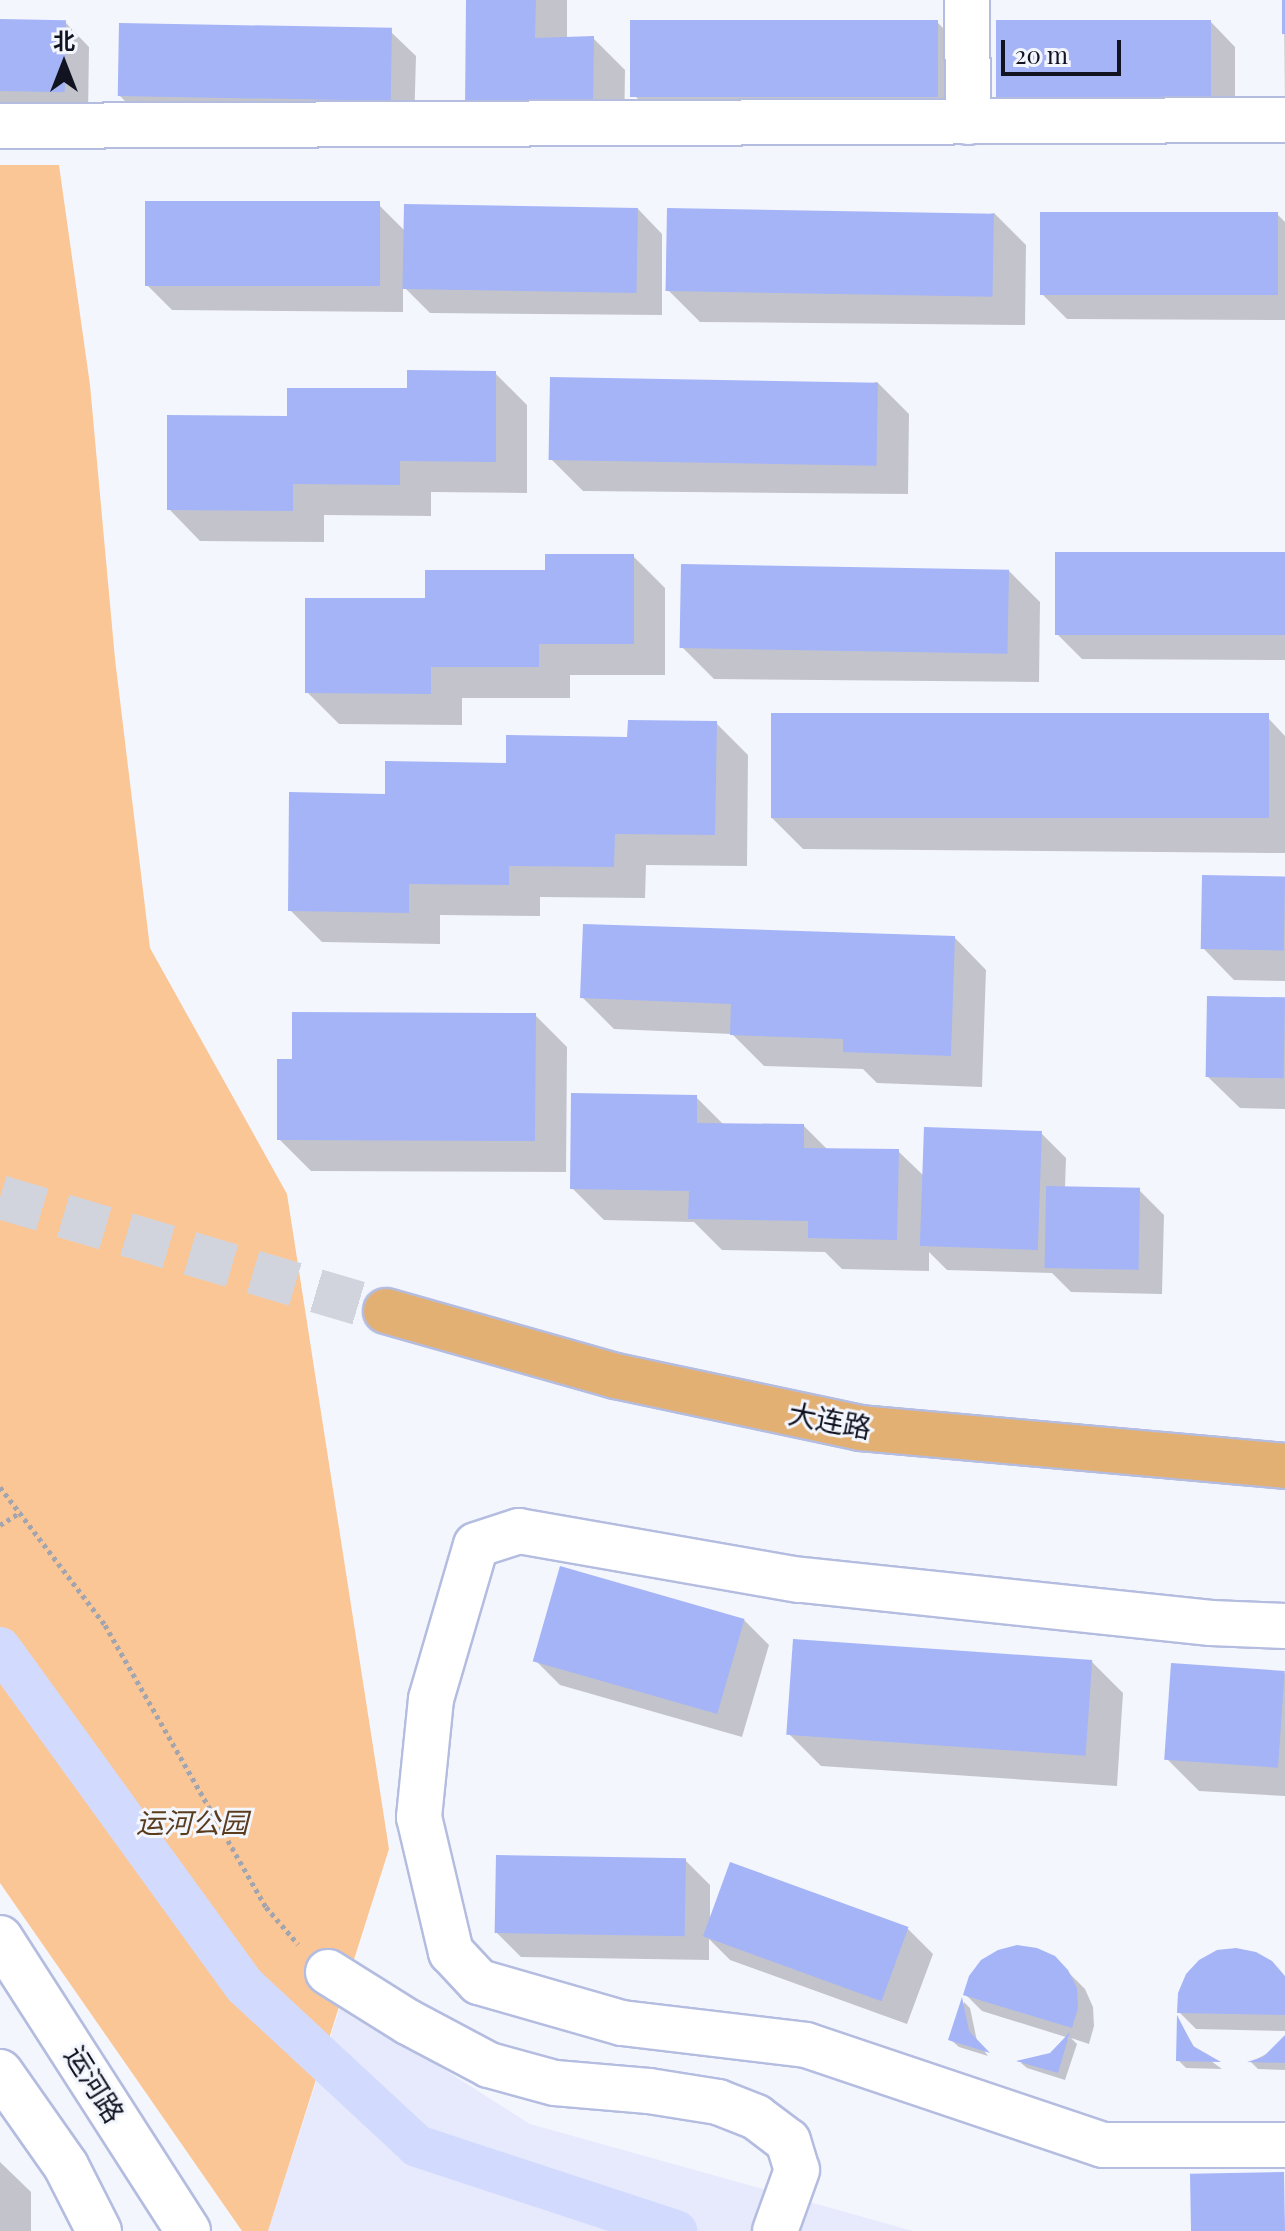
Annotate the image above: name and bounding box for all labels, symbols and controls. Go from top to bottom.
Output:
north arrow [24,24,104,104]
scale bar [1005,24,1125,74]
text: 北 [53,25,75,55]
text: 20 m [1015,38,1068,70]
street label: 大连路 [786,1395,874,1445]
park label: 运河公园 [136,1805,248,1839]
street label: 运河路 [58,2039,132,2129]

